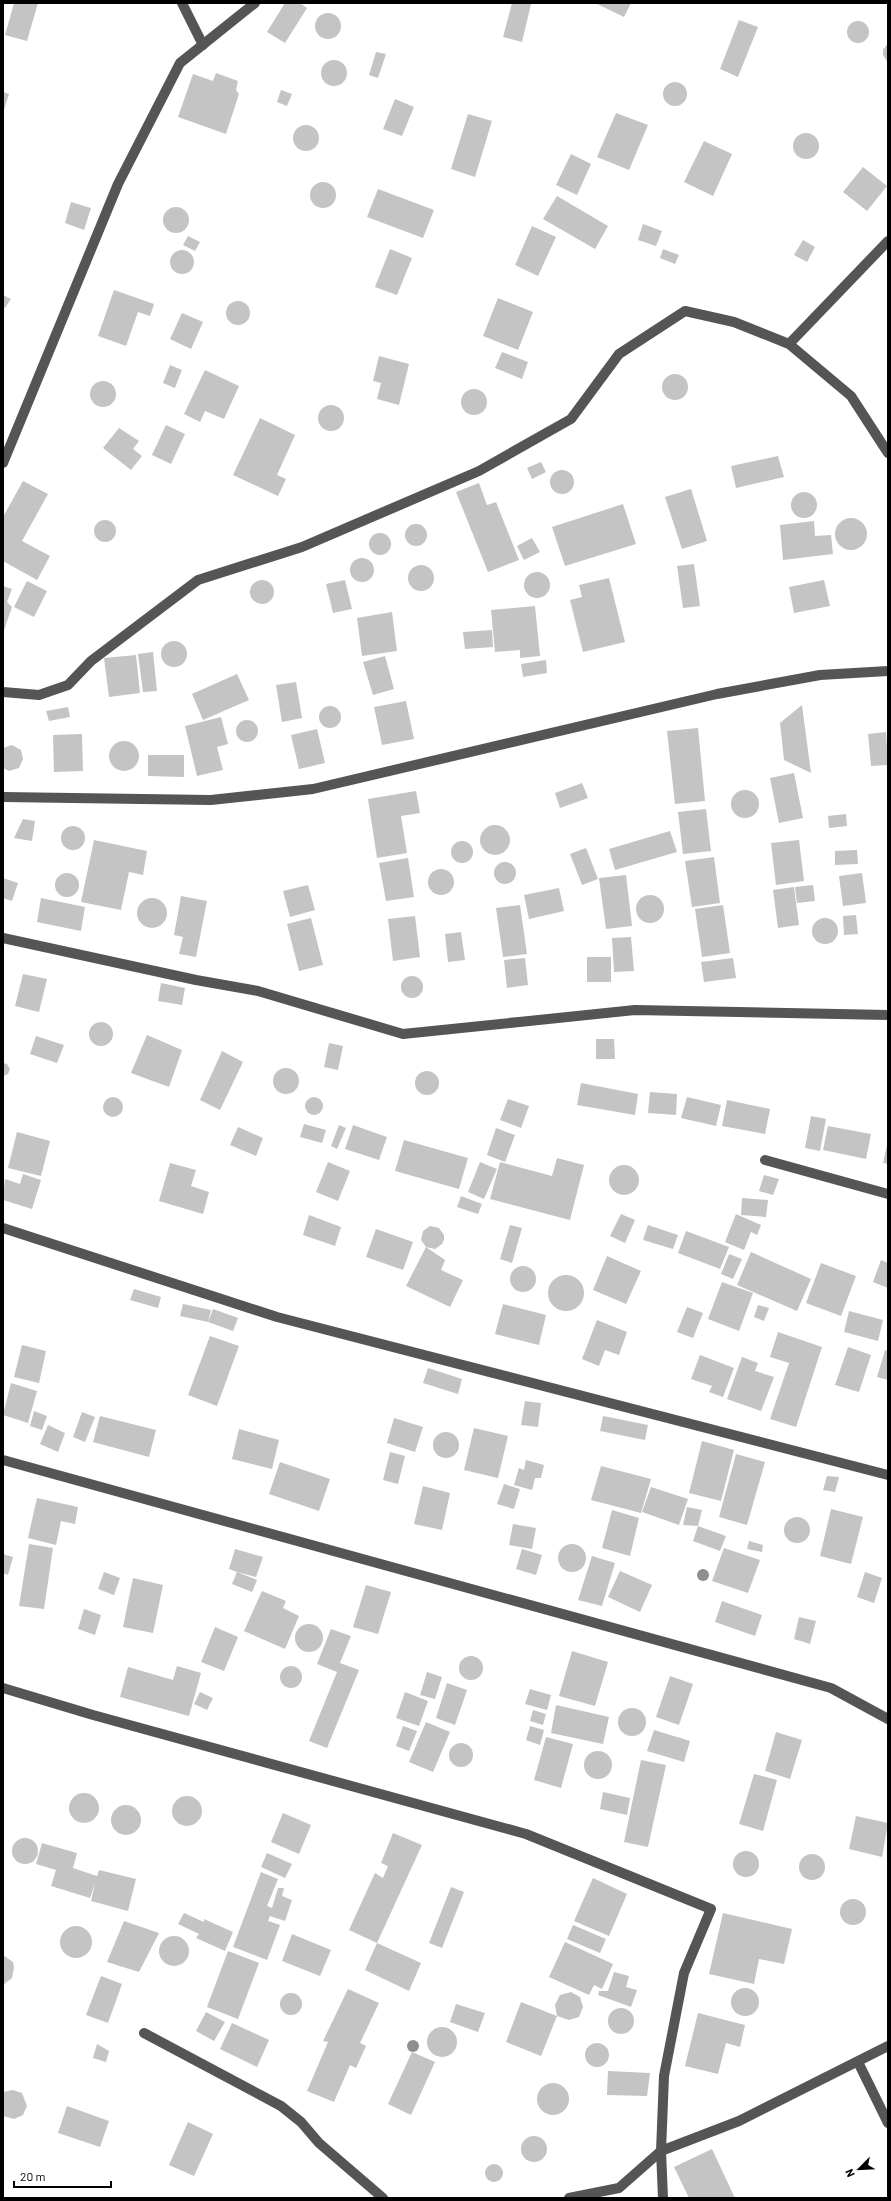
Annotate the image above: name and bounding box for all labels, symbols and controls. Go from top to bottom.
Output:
north arrow [839,2149,879,2189]
scale bar [14,2163,111,2189]
text: N [842,2167,857,2179]
text: 20 m [20,2169,46,2183]

